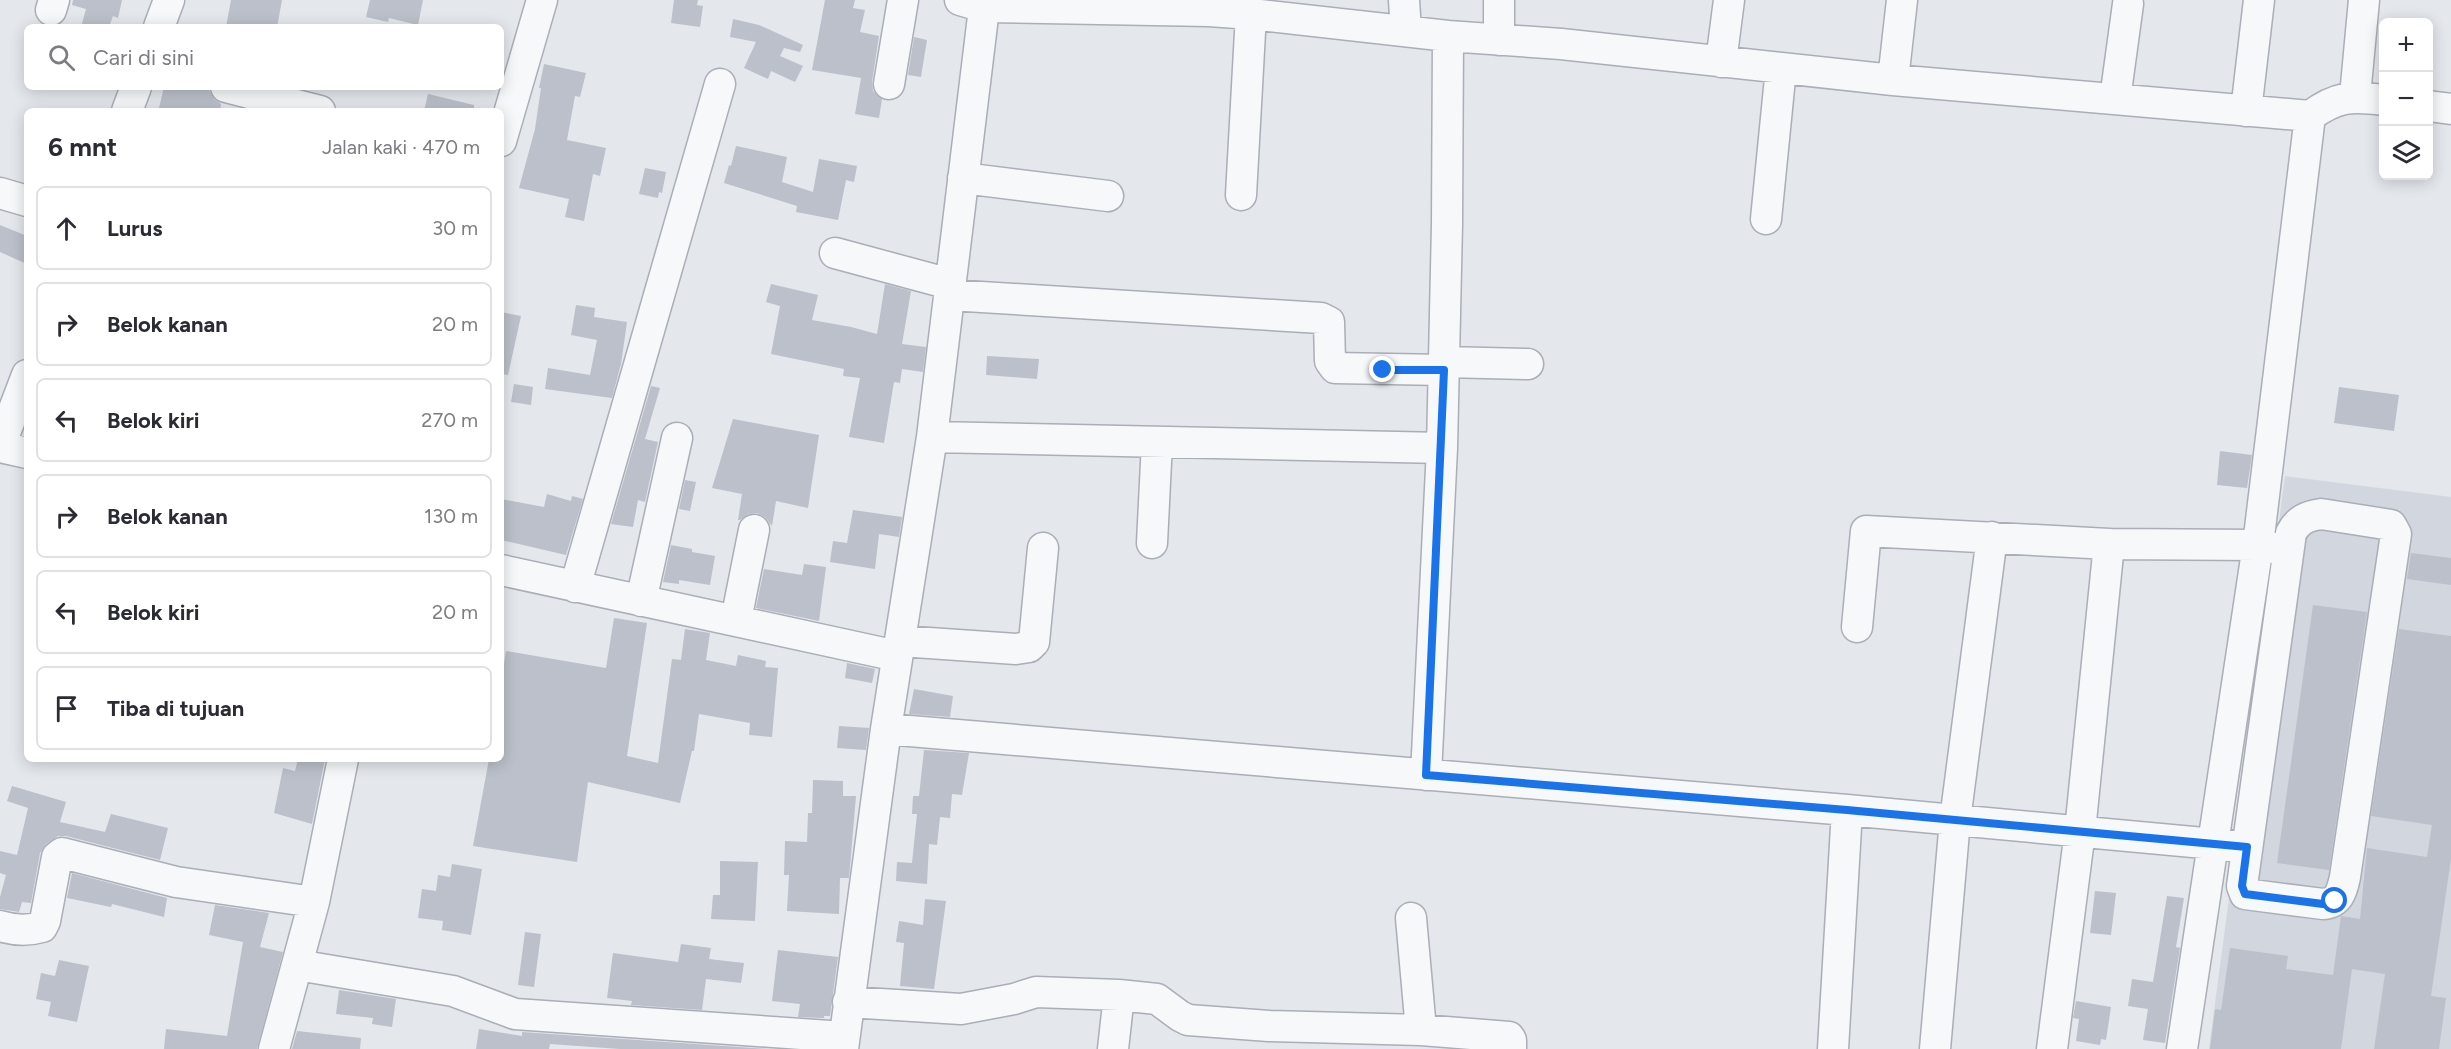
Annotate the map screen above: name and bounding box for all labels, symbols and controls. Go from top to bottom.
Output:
map controls [2379,18,2433,180]
button: + [2379,18,2433,72]
search box [24,24,504,90]
icon: search [45,41,78,74]
text: Cari di sini [93,44,194,71]
button: − [2379,72,2433,126]
button: layers [2379,126,2433,180]
text: 6 mnt [48,131,117,163]
text: Jalan kaki · 470 m [322,135,480,159]
icon: ahead [50,212,83,245]
text: Lurus [107,215,162,242]
text: 30 m [432,216,478,240]
icon: right [50,308,83,341]
text: Belok kanan [107,311,228,338]
text: 20 m [432,312,478,336]
route end [1369,356,1395,382]
icon: left [50,404,83,437]
text: Belok kiri [107,407,200,434]
text: 270 m [421,408,478,432]
icon: right [50,500,83,533]
text: Belok kanan [107,503,228,530]
text: 130 m [424,504,478,528]
icon: left [50,596,83,629]
text: Belok kiri [107,599,200,626]
text: 20 m [432,600,478,624]
icon: arrive [50,692,83,725]
text: Tiba di tujuan [107,695,244,722]
route start [2321,887,2347,913]

